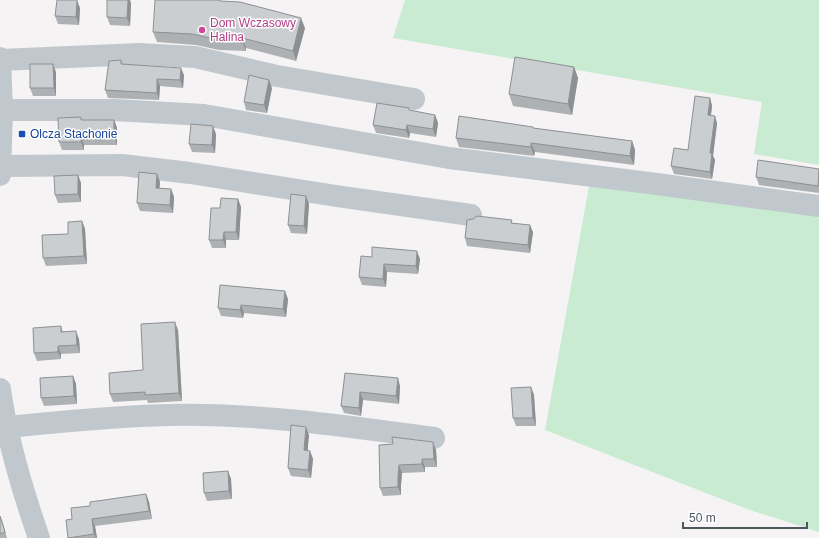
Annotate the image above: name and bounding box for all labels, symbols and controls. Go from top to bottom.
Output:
place label: Dom Wczasowy Halina [210,16,296,44]
marker: Dom Wczasowy Halina [197,25,207,35]
place label: Olcza Stachonie [30,127,118,141]
marker: Olcza Stachonie [17,129,27,139]
scale bar [683,504,807,530]
text: 50 m [689,511,716,525]

